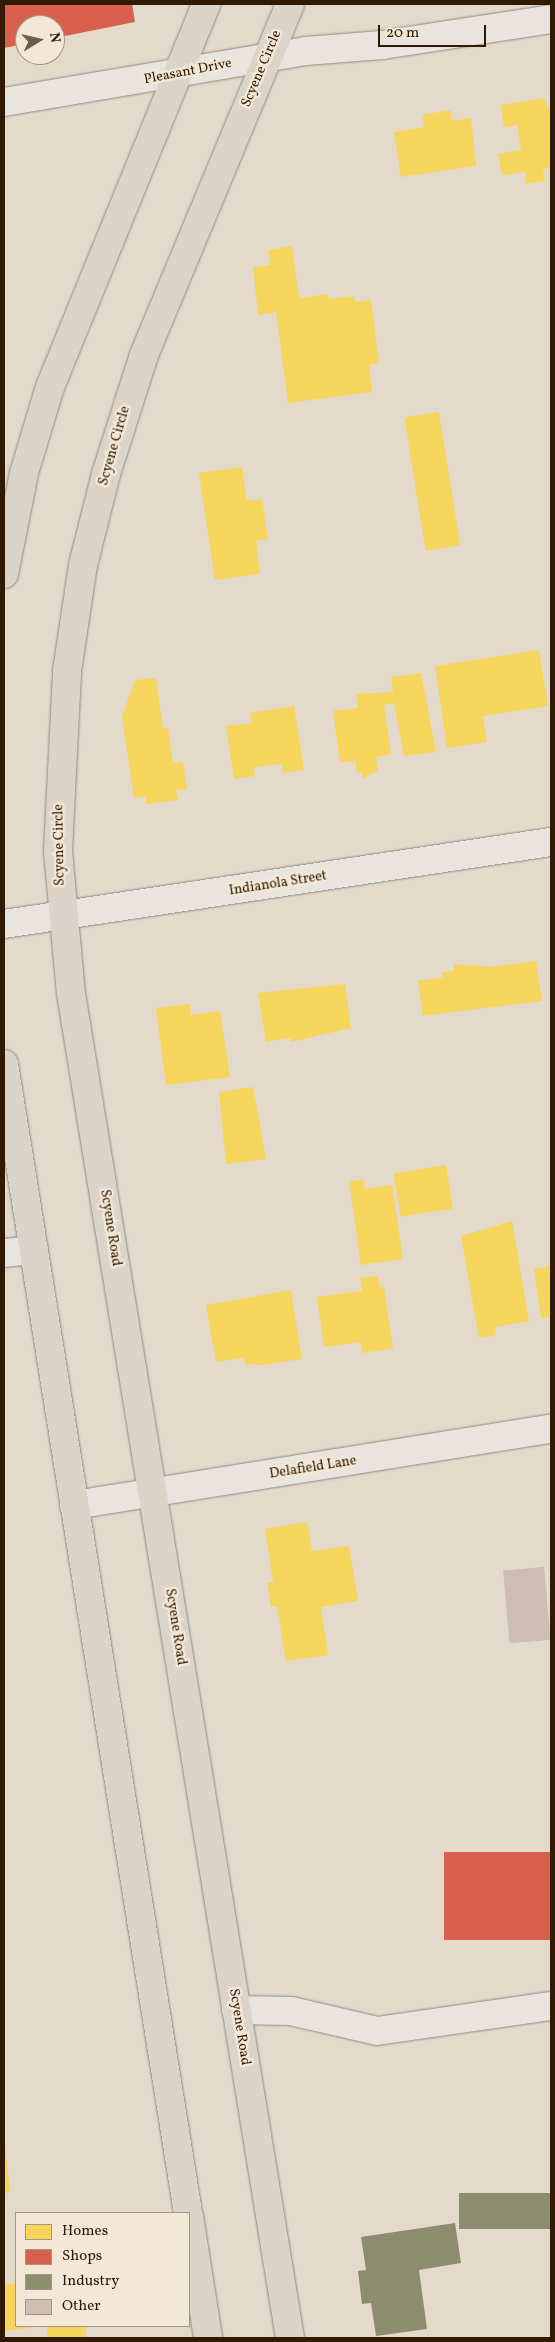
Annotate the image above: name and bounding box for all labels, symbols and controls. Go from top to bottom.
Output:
north arrow [15,15,65,65]
scale bar [380,15,488,47]
text: 20 m [386,23,419,44]
street label: Scyene Circle [238,28,286,110]
text: N [44,31,64,44]
street label: Pleasant Drive [143,55,233,89]
street label: Scyene Circle [96,404,134,488]
street label: Scyene Circle [51,804,69,886]
street label: Indianola Street [228,868,328,900]
street label: Scyene Road [96,1188,124,1268]
street label: Delafield Lane [268,1453,358,1483]
street label: Scyene Road [161,1587,189,1667]
street label: Scyene Road [225,1987,253,2067]
legend [15,2212,190,2327]
text: Homes [62,2221,108,2242]
text: Shops [62,2246,102,2267]
text: Industry [62,2271,119,2292]
text: Other [62,2296,101,2317]

